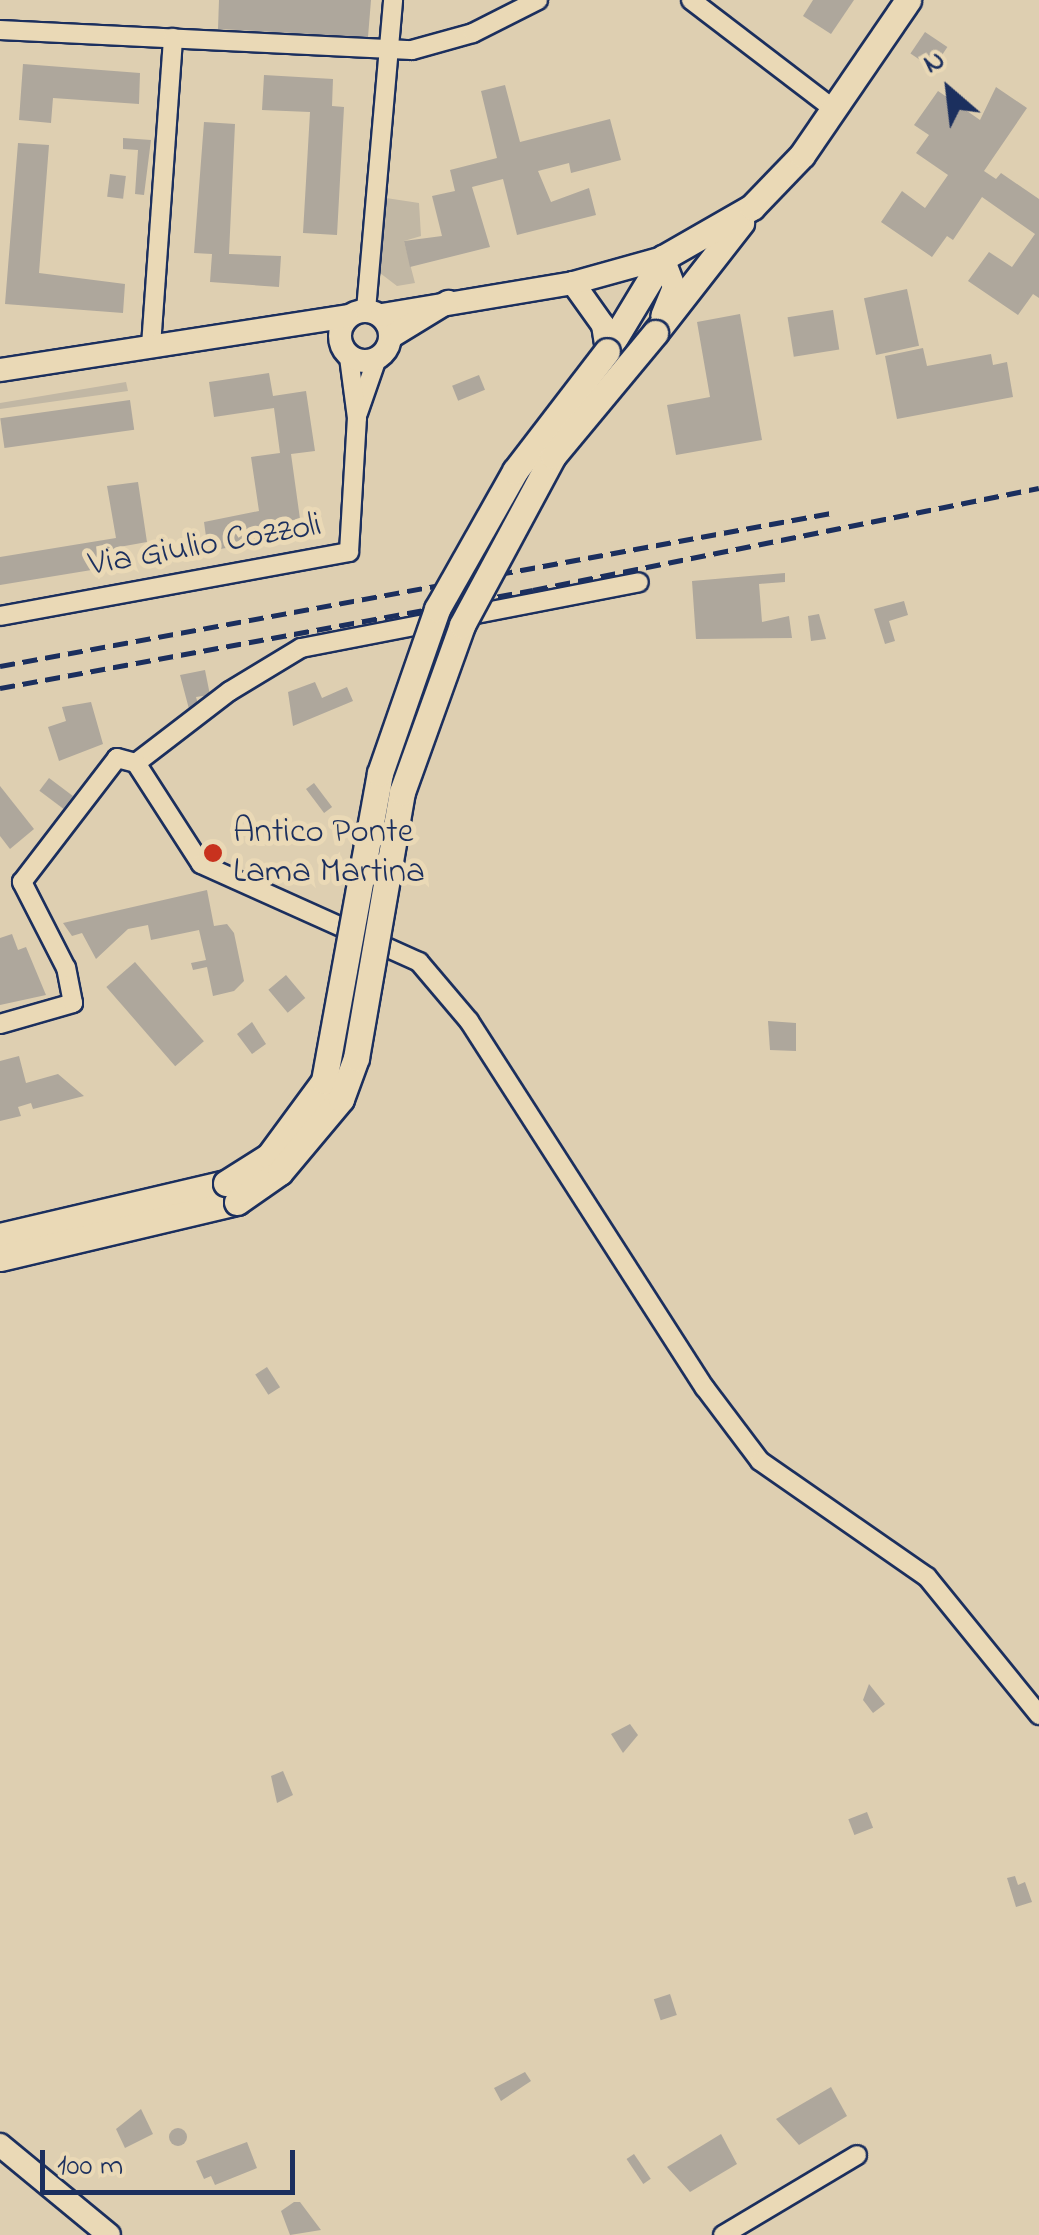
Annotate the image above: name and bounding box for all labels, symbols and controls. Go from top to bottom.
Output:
north arrow [899,40,999,140]
text: N [917,41,953,86]
street label: Via Giulio Cozzoli [85,505,325,587]
place label: Antico Ponte Lama Martina [233,812,425,894]
marker: Antico Ponte Lama Martina [202,842,224,864]
scale bar [45,2130,300,2192]
text: 100 m [57,2145,123,2189]

